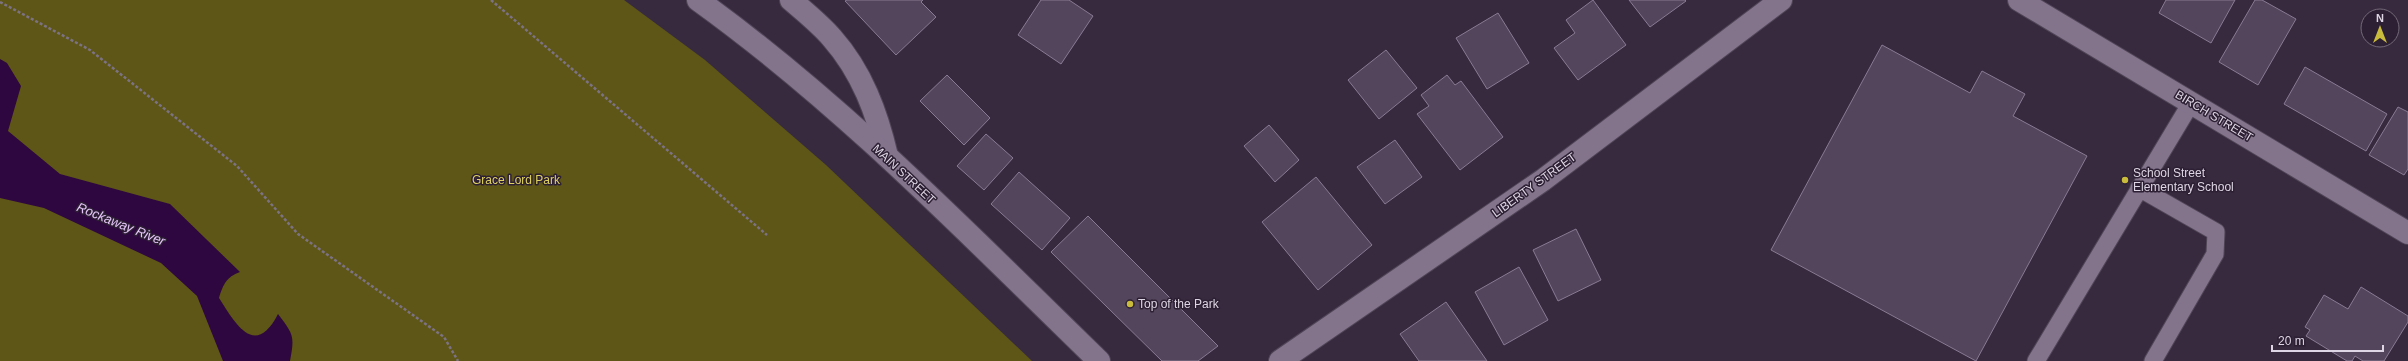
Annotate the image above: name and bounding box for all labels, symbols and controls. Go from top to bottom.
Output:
north arrow [2360,8,2400,48]
text: N [2376,12,2384,24]
street label: BIRCH STREET [2173,87,2256,145]
street label: MAIN STREET [870,141,939,207]
street label: LIBERTY STREET [1489,149,1579,220]
place label: School Street Elementary School [2133,166,2234,194]
park label: Grace Lord Park [472,173,561,187]
marker: School Street Elementary School [2120,175,2130,185]
water label: Rockaway River [75,199,168,249]
place label: Top of the Park [1138,297,1220,311]
marker: Top of the Park [1125,299,1135,309]
scale bar [2272,327,2383,353]
text: 20 m [2278,334,2305,348]

